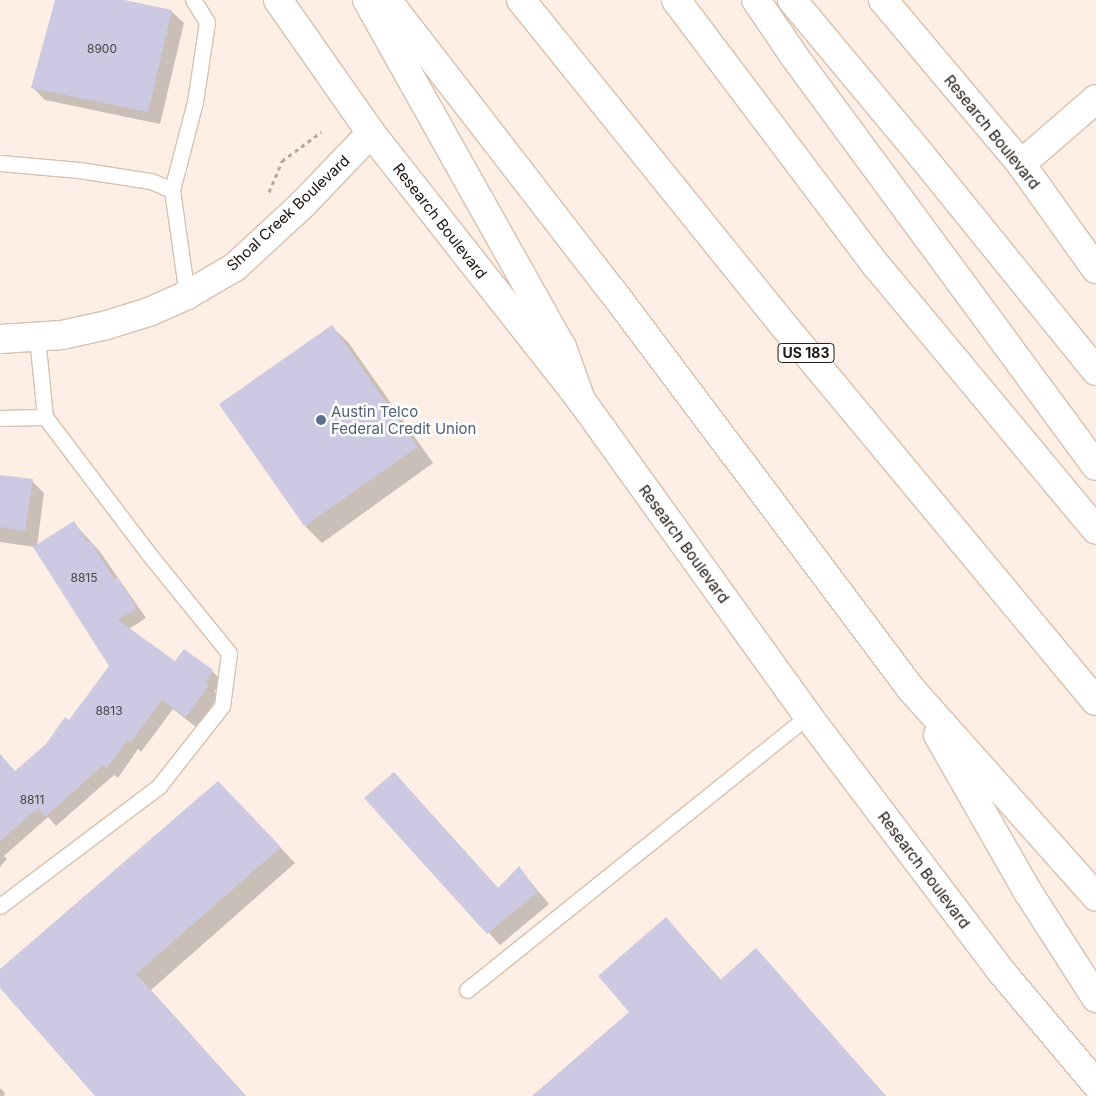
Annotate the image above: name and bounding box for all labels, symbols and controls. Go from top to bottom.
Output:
house number: 8900 [87,42,117,56]
street label: Research Boulevard [940,71,1044,193]
street label: Shoal Creek Boulevard [223,151,353,275]
street label: Research Boulevard [389,160,491,282]
road number: US 183 [777,342,835,364]
place label: Austin Telco Federal Credit Union [331,402,476,437]
marker: Austin Telco Federal Credit Union [315,414,327,426]
street label: Research Boulevard [635,481,733,607]
house number: 8815 [70,571,98,585]
house number: 8813 [95,704,123,718]
house number: 8811 [20,793,44,807]
street label: Research Boulevard [874,808,974,932]

